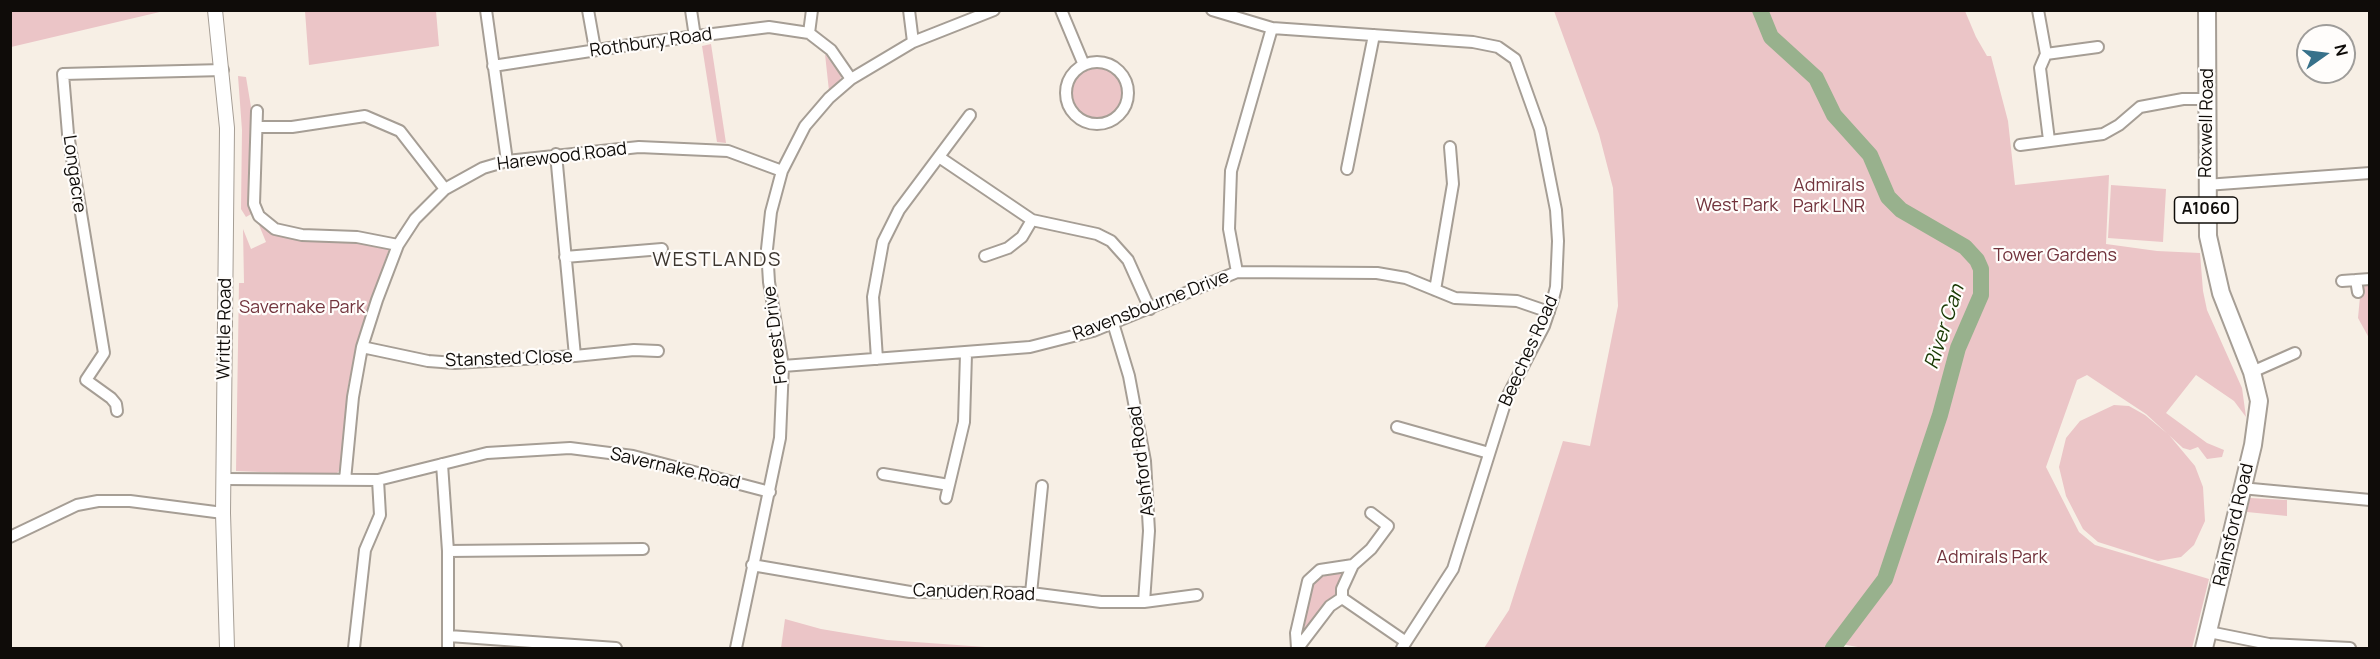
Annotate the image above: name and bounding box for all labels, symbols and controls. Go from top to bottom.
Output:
street label: Rothbury Road [588,24,714,62]
north arrow [2296,24,2356,84]
text: N [2329,42,2354,58]
street label: Roxwell Road [2195,68,2219,178]
street label: Longacre [58,134,90,214]
street label: Harewood Road [496,138,628,176]
park label: Admirals Park LNR [1793,175,1865,218]
park label: West Park [1696,195,1778,217]
road number: A1060 [2174,197,2238,223]
park label: Tower Gardens [1993,245,2117,267]
district label: WESTLANDS [652,248,782,272]
street label: Ravensbourne Drive [1070,266,1232,346]
street label: Writtle Road [213,278,237,380]
water label: River Can [1920,282,1970,372]
street label: Forest Drive [759,285,793,385]
street label: Beeches Road [1495,292,1563,410]
park label: Savernake Park [239,297,365,319]
street label: Stansted Close [445,346,573,372]
street label: Ashford Road [1124,404,1160,518]
street label: Savernake Road [608,444,742,494]
street label: Rainsford Road [2209,461,2259,589]
park label: Admirals Park [1937,547,2047,569]
street label: Canuden Road [913,580,1035,606]

